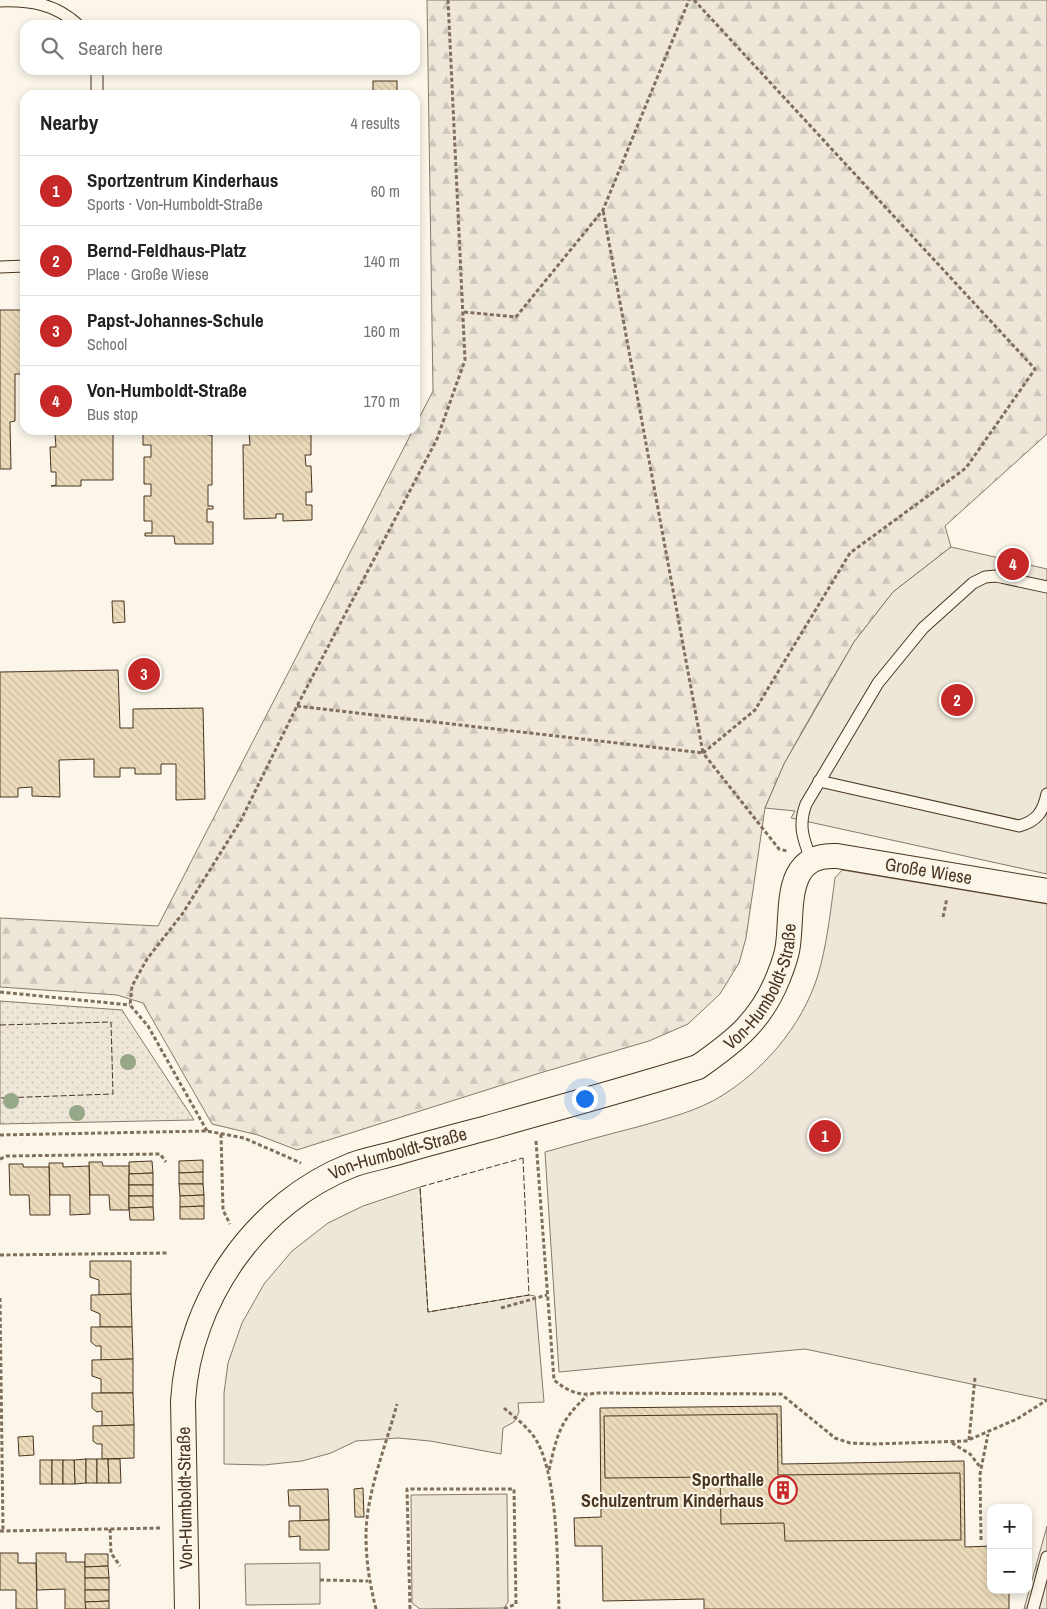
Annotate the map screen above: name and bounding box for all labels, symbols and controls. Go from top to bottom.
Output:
search box [20,20,420,75]
icon: search [38,34,66,62]
text: Search here [78,35,163,61]
text: Nearby [40,108,98,137]
text: 4 results [350,112,400,134]
text: Sportzentrum Kinderhaus [87,167,278,193]
text: 1 [52,180,60,202]
text: 60 m [371,180,400,202]
text: Sports · Von-Humboldt-Straße [87,193,263,215]
text: Bernd-Feldhaus-Platz [87,237,246,263]
text: 2 [52,250,60,272]
text: 140 m [364,250,400,272]
text: Place · Große Wiese [87,263,209,285]
text: Papst-Johannes-Schule [87,307,264,333]
text: 3 [52,320,60,342]
text: 160 m [364,320,400,342]
text: School [87,333,127,355]
text: Von-Humboldt-Straße [87,377,247,403]
text: 4 [52,390,60,412]
text: 170 m [364,390,400,412]
text: Bus stop [87,403,138,425]
pin: 4 [997,545,1029,583]
pin: 3 [128,655,160,693]
pin: 2 [941,681,973,719]
street label: Große Wiese [883,851,974,890]
street label: Von-Humboldt-Straße [718,923,802,1055]
your location [572,1086,598,1112]
pin: 1 [809,1117,841,1155]
street label: Von-Humboldt-Straße [324,1121,469,1186]
street label: Von-Humboldt-Straße [171,1426,198,1570]
place label: Sporthalle Schulzentrum Kinderhaus [581,1467,764,1513]
building icon: Sporthalle Schulzentrum Kinderhaus [768,1475,798,1505]
map controls [987,1504,1032,1594]
button: + [987,1504,1032,1549]
button: − [987,1549,1032,1594]

